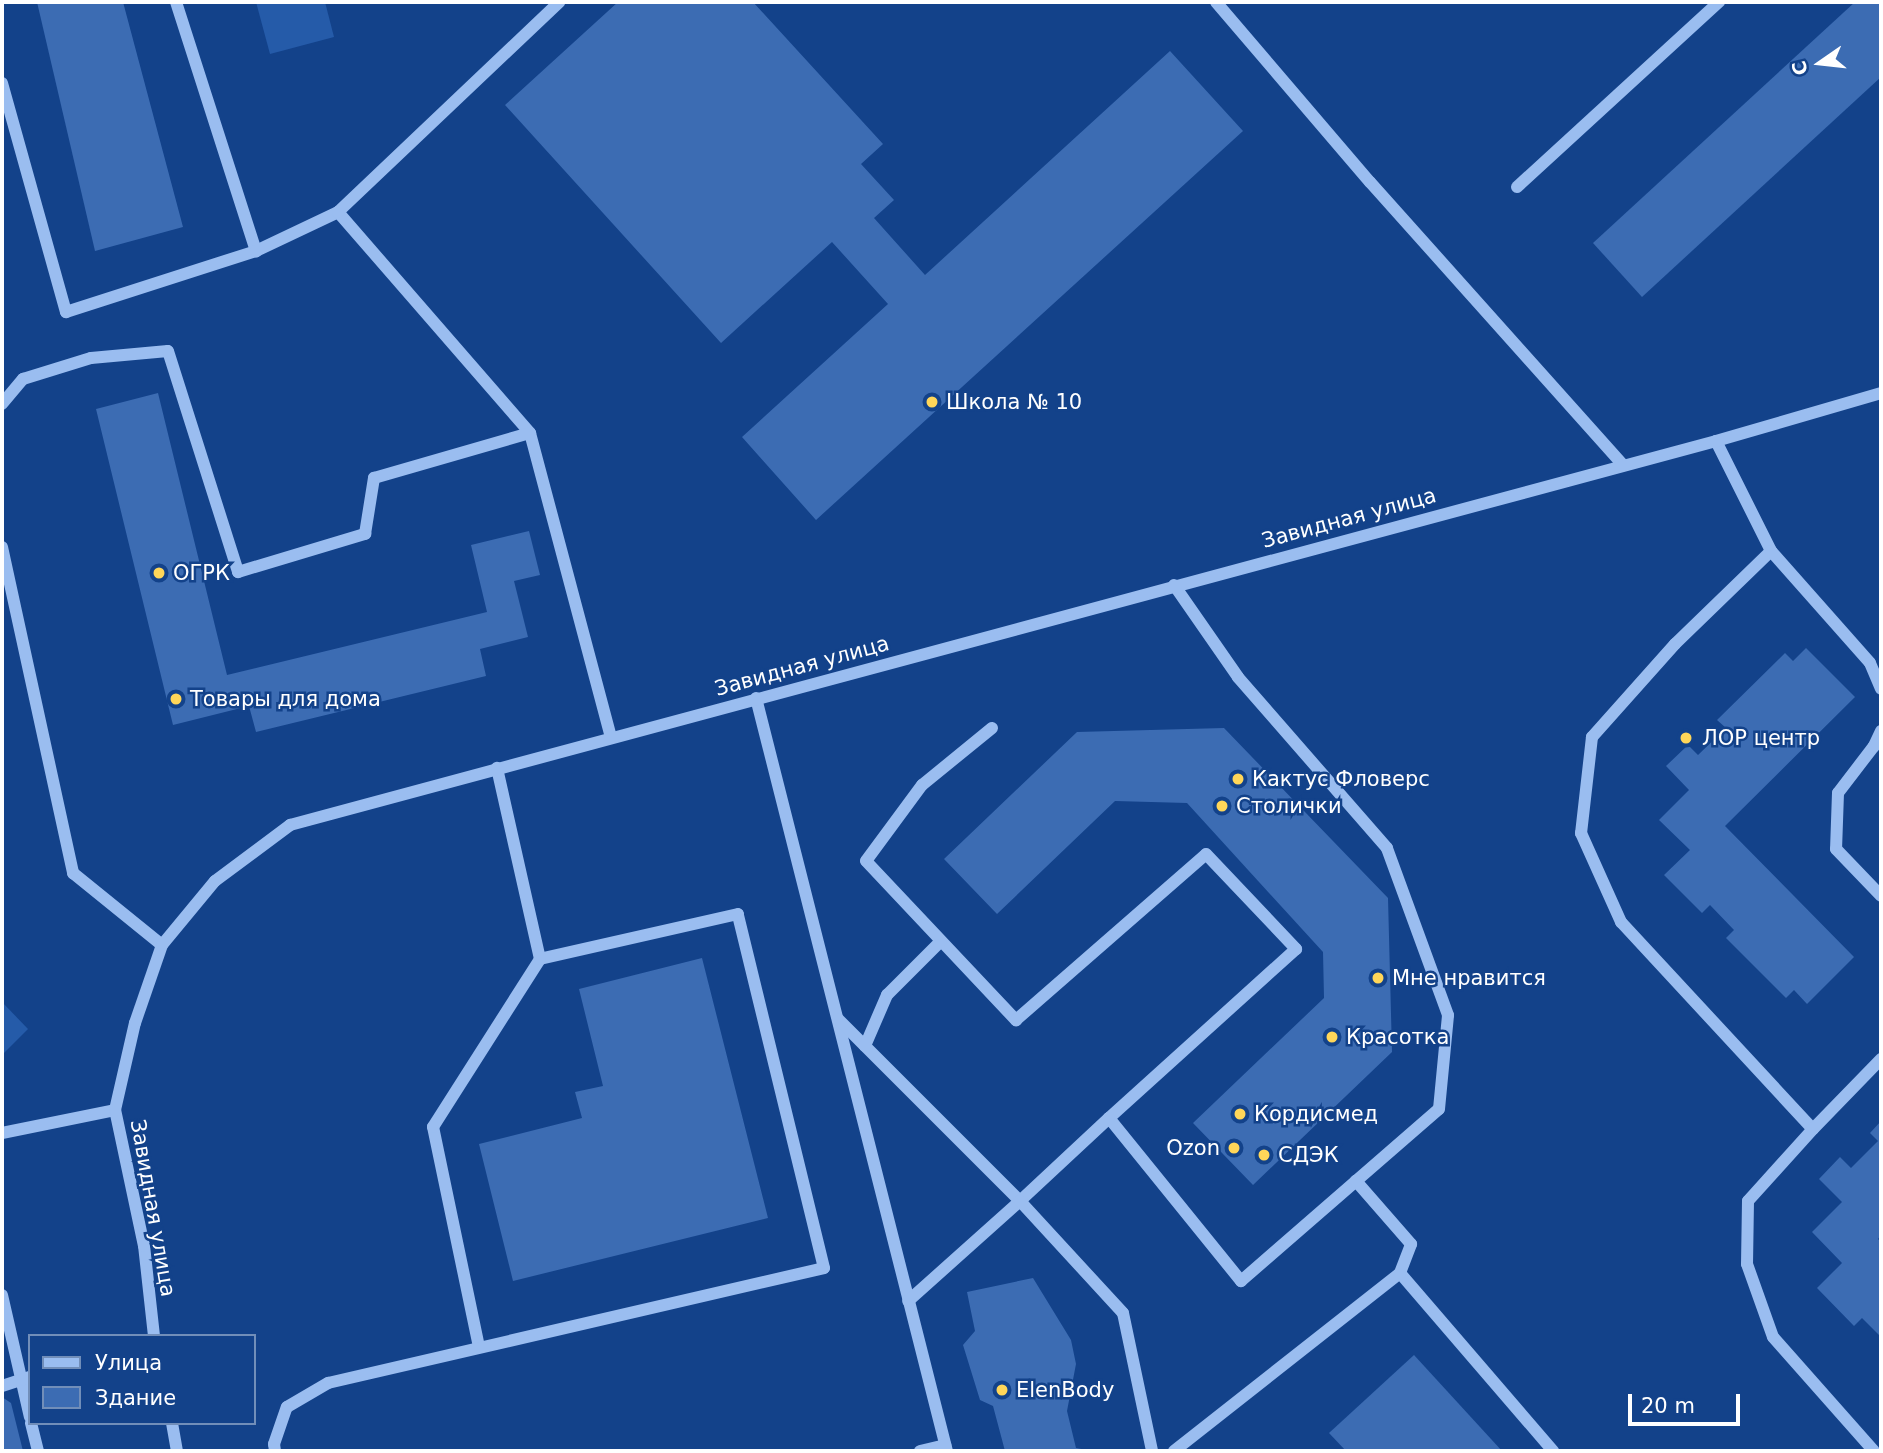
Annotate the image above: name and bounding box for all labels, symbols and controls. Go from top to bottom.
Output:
north arrow [1785,28,1855,98]
text: С [1787,59,1812,78]
place label: Школа № 10 [946,389,1082,415]
marker: Школа № 10 [924,394,940,410]
street label: Завидная улица [1259,483,1439,553]
place label: ОГРК [173,560,230,586]
marker: ОГРК [151,565,167,581]
street label: Завидная улица [712,631,892,701]
place label: Товары для дома [190,686,381,712]
marker: Товары для дома [168,691,184,707]
place label: ЛОР центр [1702,725,1820,751]
marker: ЛОР центр [1676,728,1696,748]
place label: Кактус Фловерс [1252,766,1430,792]
marker: Кактус Фловерс [1230,771,1246,787]
place label: Столички [1236,793,1342,819]
marker: Столички [1214,798,1230,814]
place label: Мне нравится [1392,965,1546,991]
marker: Мне нравится [1370,970,1386,986]
place label: Красотка [1346,1024,1449,1050]
marker: Красотка [1324,1029,1340,1045]
place label: Кордисмед [1254,1101,1378,1127]
marker: Кордисмед [1232,1106,1248,1122]
street label: Завидная улица [125,1117,181,1299]
place label: Ozon [1166,1135,1220,1161]
marker: Ozon [1226,1140,1242,1156]
place label: СДЭК [1278,1142,1339,1168]
marker: СДЭК [1256,1147,1272,1163]
legend [28,1334,256,1425]
text: Улица [95,1351,162,1375]
place label: ElenBody [1016,1377,1114,1403]
scale bar [1631,1380,1743,1424]
marker: ElenBody [994,1382,1010,1398]
text: Здание [95,1386,176,1410]
text: 20 m [1641,1394,1695,1418]

